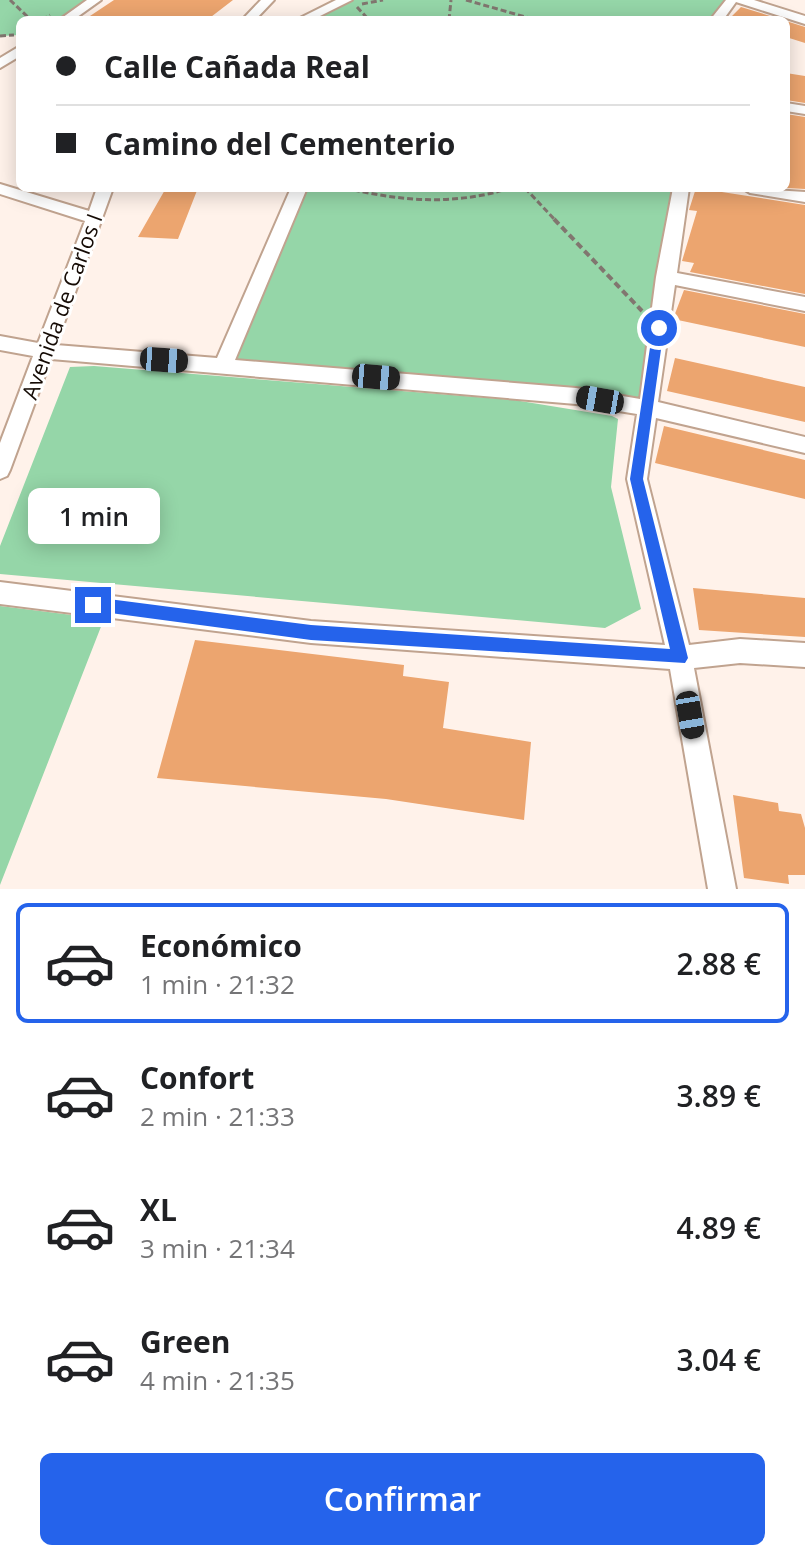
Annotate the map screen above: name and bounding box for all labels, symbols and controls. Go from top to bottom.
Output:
text: Calle Cañada Real [104,46,370,87]
text: Camino del Cementerio [104,123,455,164]
street label: Avenida de Carlos I [13,209,109,403]
route start [641,310,677,346]
car [139,346,189,374]
car [351,363,401,391]
car [574,384,626,416]
callout: 1 min [27,489,159,545]
text: 1 min [59,498,129,534]
route end [75,587,111,623]
car [674,689,706,741]
text: Económico [140,925,302,966]
icon: car [44,927,116,999]
text: 2.88 € [676,943,761,984]
text: 1 min · 21:32 [140,966,295,1002]
text: Confort [140,1057,254,1098]
icon: car [44,1059,116,1131]
text: 3.89 € [676,1075,761,1116]
text: 2 min · 21:33 [140,1098,295,1134]
text: XL [140,1189,177,1230]
icon: car [44,1191,116,1263]
text: 4.89 € [676,1207,761,1248]
text: 3 min · 21:34 [140,1230,295,1266]
text: Green [140,1321,231,1362]
icon: car [44,1323,116,1395]
text: 3.04 € [676,1339,761,1380]
text: 4 min · 21:35 [140,1362,295,1398]
button: Confirmar [40,1453,765,1545]

